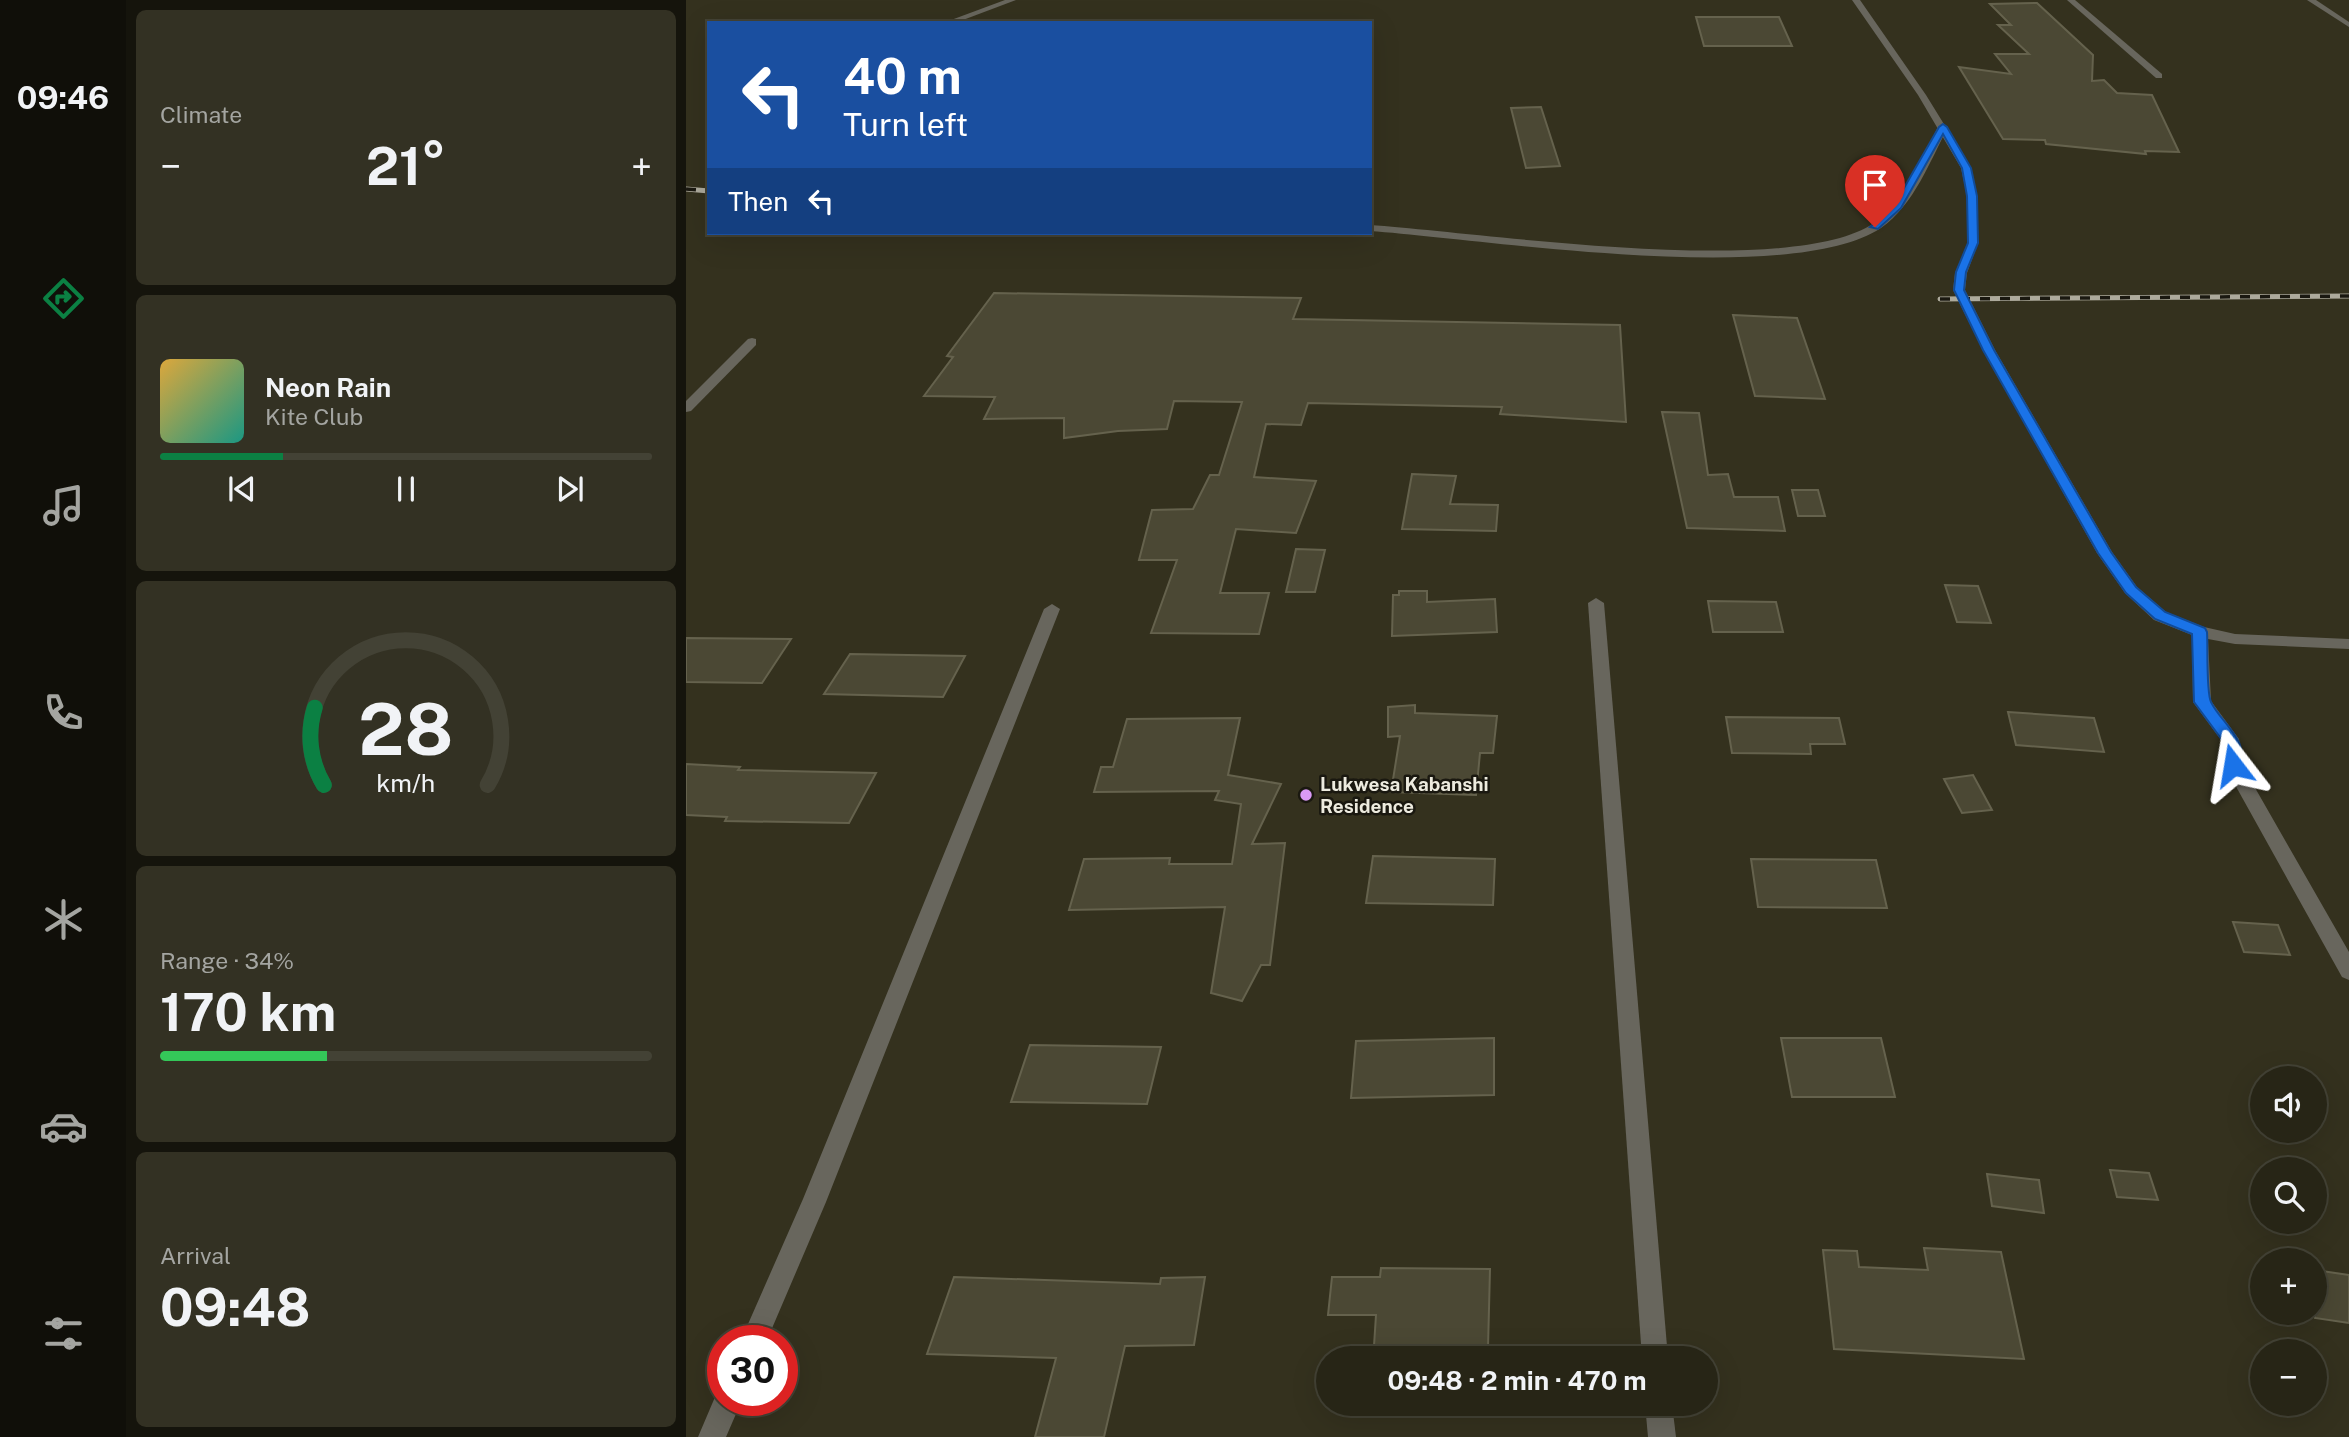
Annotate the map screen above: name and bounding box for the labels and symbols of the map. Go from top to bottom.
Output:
pin [1845,155,1905,227]
position arrow [2196,728,2270,802]
place label: Lukwesa Kabanshi Residence [1320,773,1489,817]
marker: Lukwesa Kabanshi Residence [1298,787,1314,803]
speed limit sign: 30 [707,1325,798,1416]

